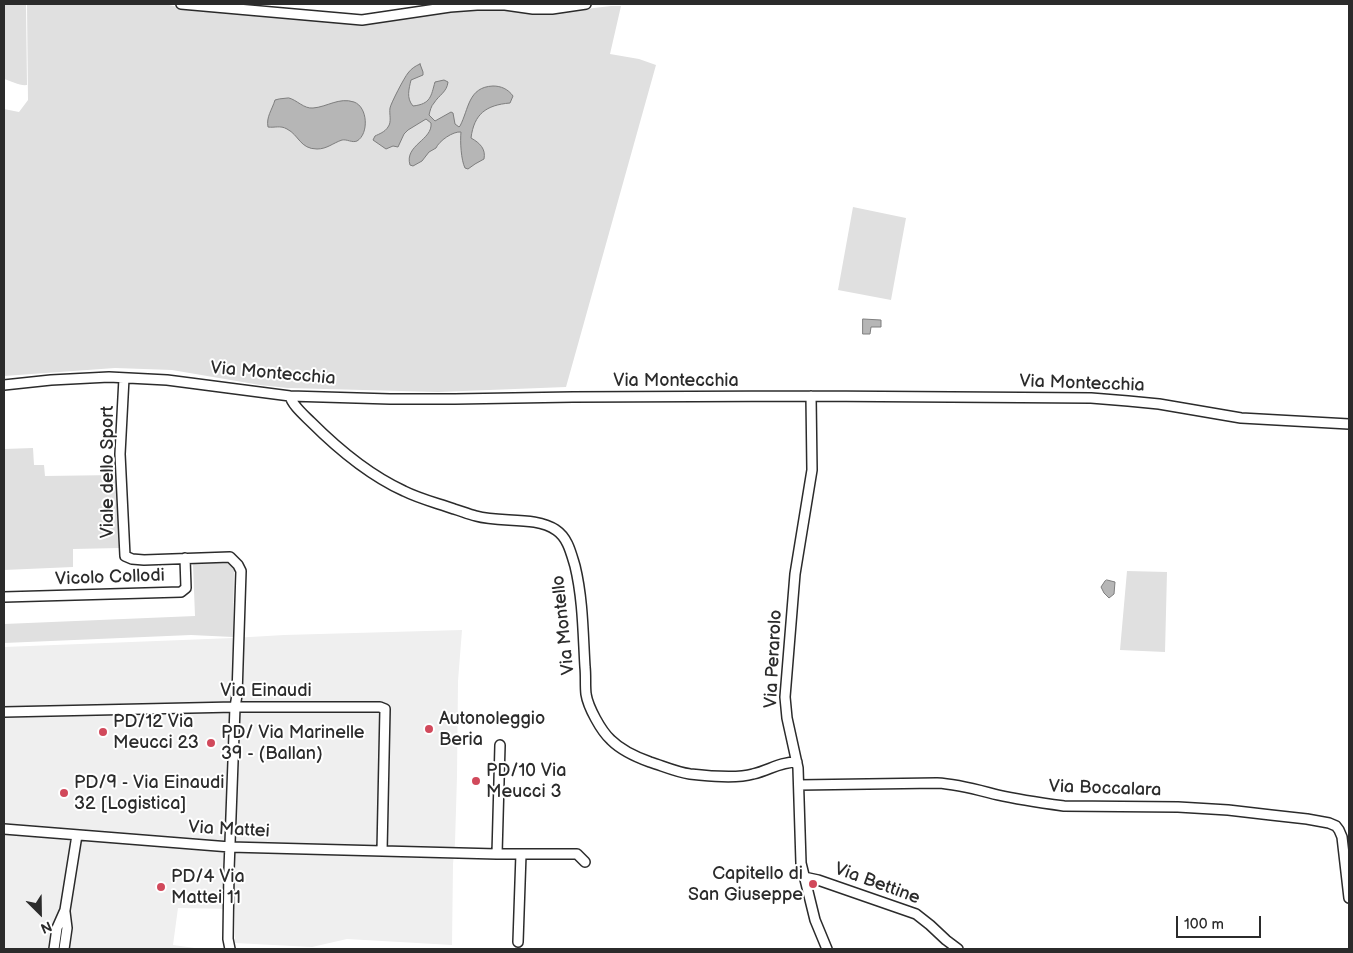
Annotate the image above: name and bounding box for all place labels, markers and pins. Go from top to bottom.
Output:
place label: Autonoleggio Beria [439,708,545,751]
place label: PD/12 Via Meucci 23 [113,711,199,754]
place label: PD/ Via Marinelle 39 - (Ballan) [221,722,364,764]
marker: Autonoleggio Beria [423,723,435,735]
marker: PD/12 Via Meucci 23 [97,726,109,738]
marker: PD/ Via Marinelle 39 - (Ballan) [205,737,217,749]
place label: PD/10 Via Meucci 3 [486,760,566,802]
place label: PD/9 - Via Einaudi 32 [Logistica] [74,772,224,814]
marker: PD/10 Via Meucci 3 [470,775,482,787]
marker: PD/9 - Via Einaudi 32 [Logistica] [58,787,70,799]
place label: Capitello di San Giuseppe [688,863,803,906]
place label: PD/4 Via Mattei 11 [171,866,245,909]
marker: Capitello di San Giuseppe [807,878,819,890]
marker: PD/4 Via Mattei 11 [155,881,167,893]

